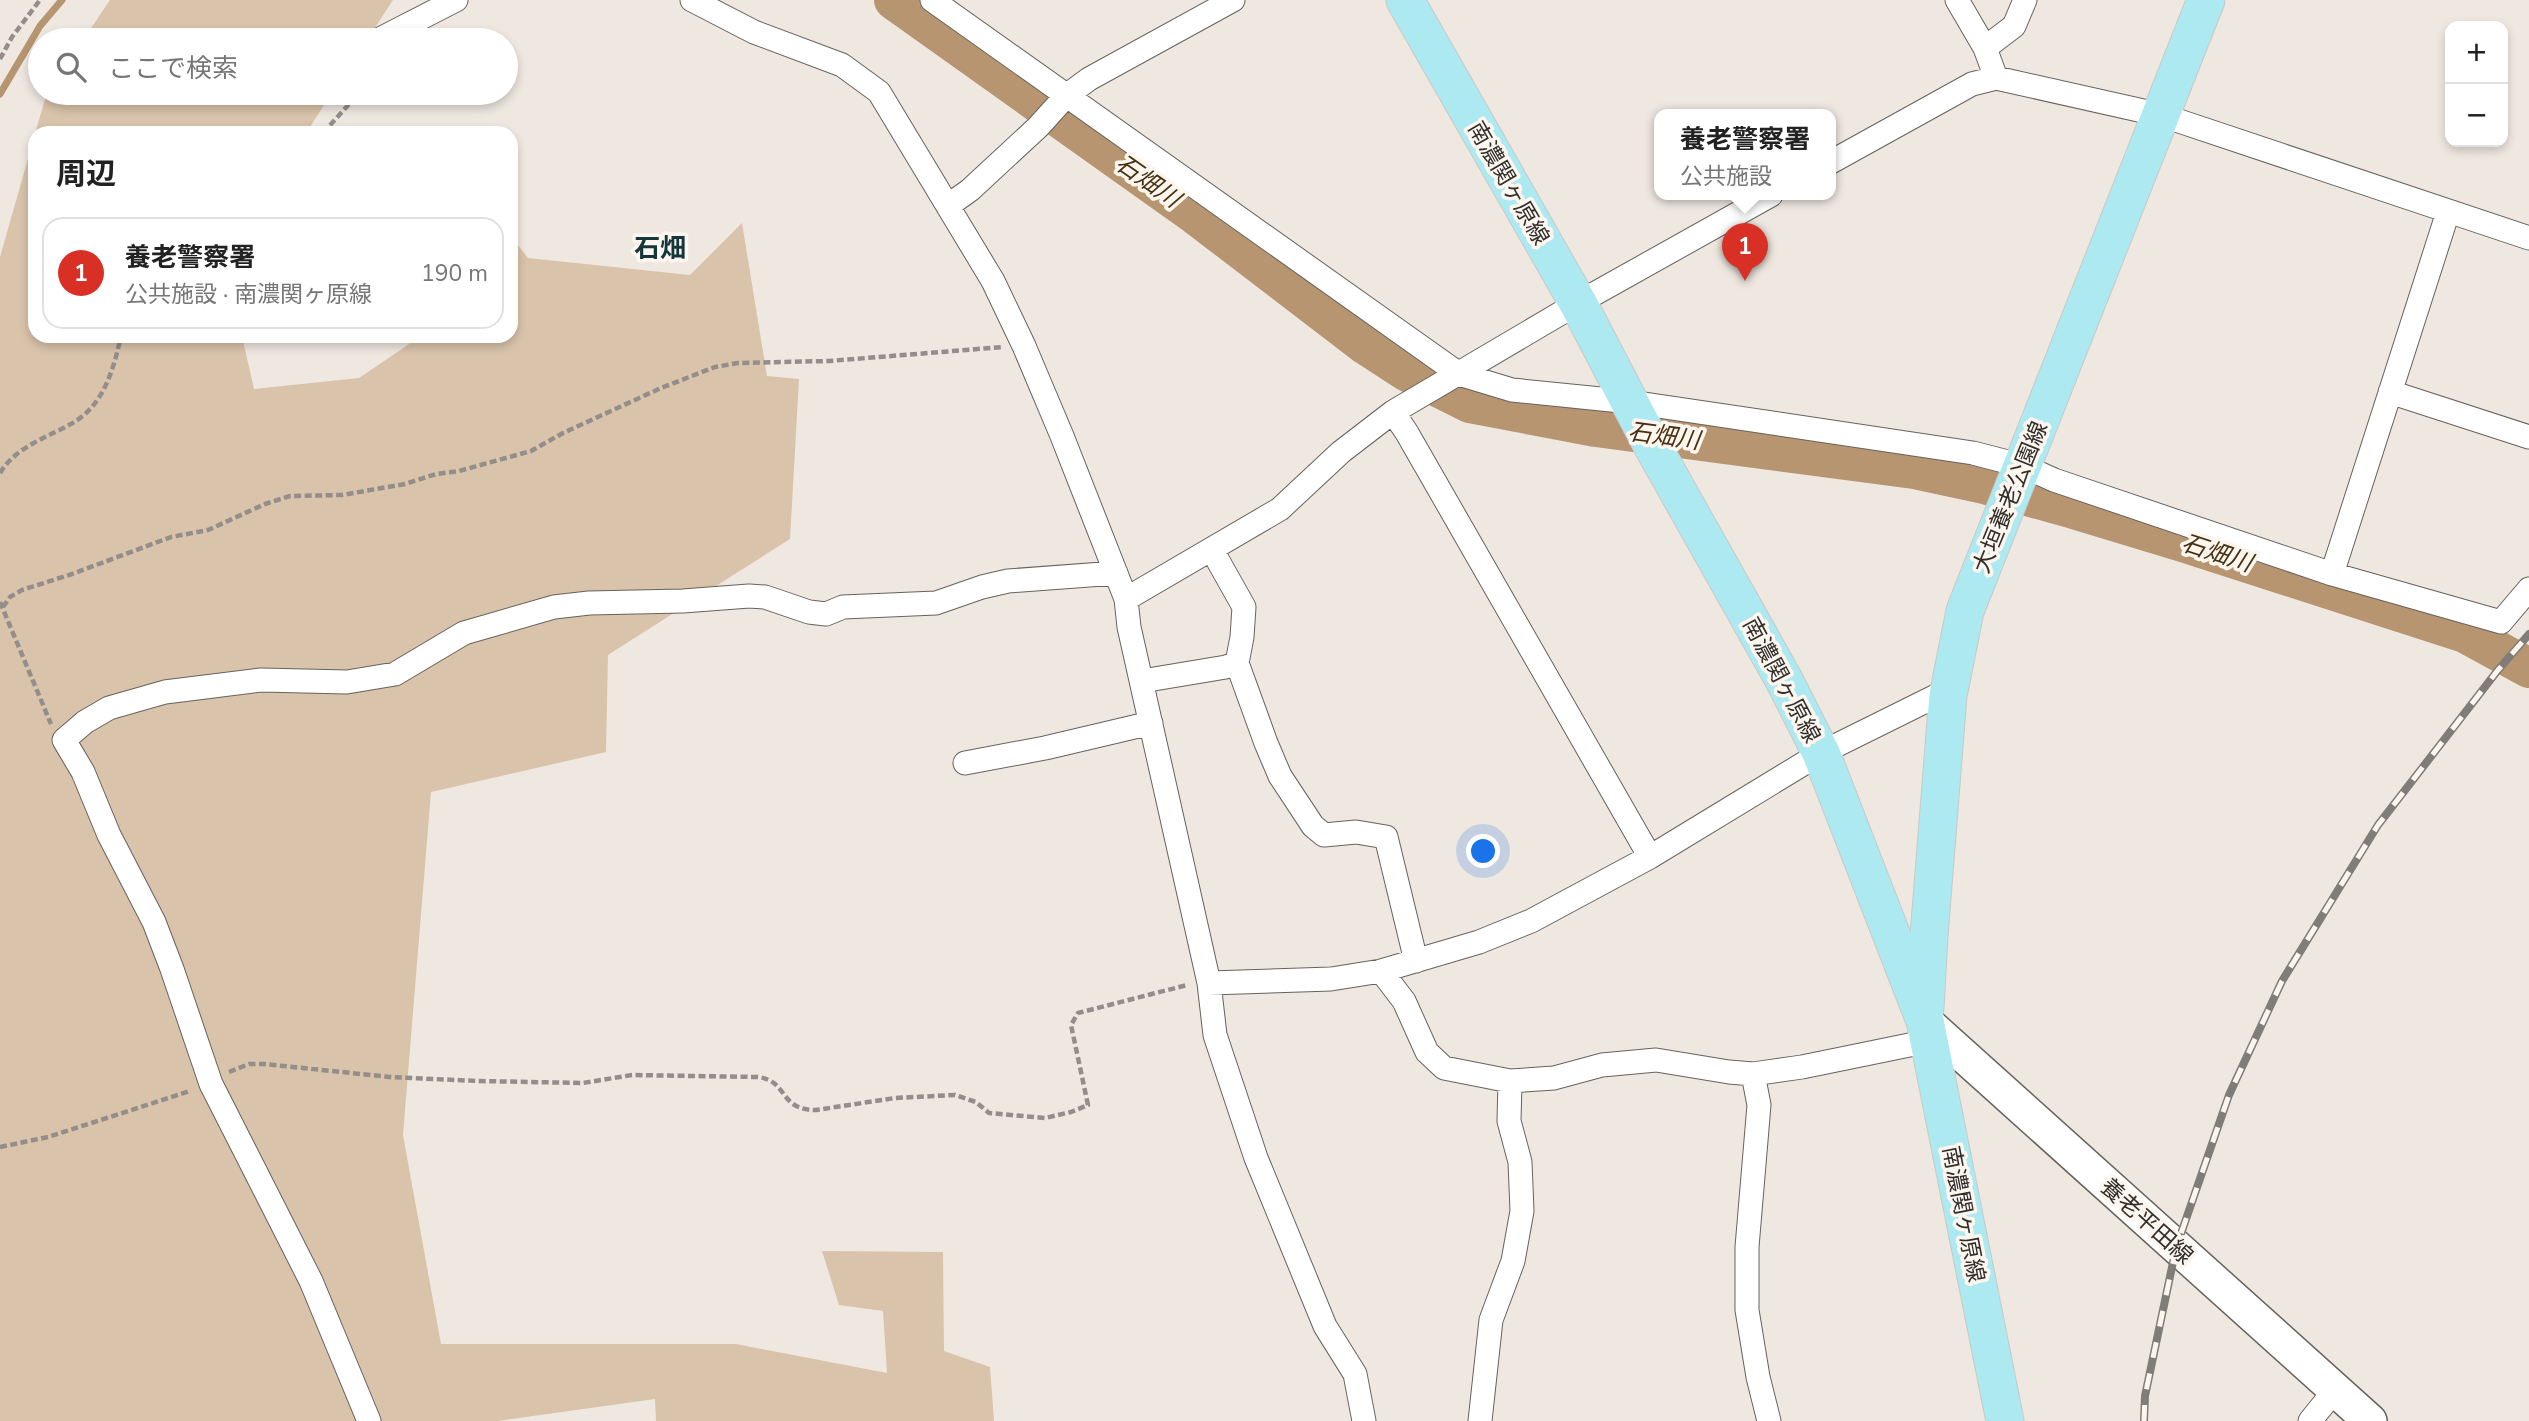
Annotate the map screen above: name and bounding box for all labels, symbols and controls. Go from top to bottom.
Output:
map controls [2445,21,2508,147]
button: + [2445,21,2508,84]
search box [28,28,518,105]
icon: search [52,48,90,86]
text: ここで検索 [108,51,238,86]
button: − [2445,84,2508,147]
popup [1654,109,1836,200]
street label: 南濃関ヶ原線 [1461,116,1556,251]
text: 養老警察署 [1680,122,1810,157]
water label: 石畑川 [1109,147,1189,216]
text: 周辺 [56,154,116,195]
text: 公共施設 [1680,161,1772,192]
pin: 1 [1722,223,1768,281]
district label: 石畑 [634,231,686,266]
text: 養老警察署 [125,240,255,275]
text: 1 [74,258,88,289]
text: 190 m [421,258,488,289]
text: 公共施設 · 南濃関ヶ原線 [125,279,372,310]
water label: 石畑川 [1626,415,1705,457]
street label: 大垣養老公園線 [1966,417,2055,578]
water label: 石畑川 [2178,527,2259,580]
street label: 南濃関ヶ原線 [1735,612,1828,748]
your location [1466,834,1500,868]
street label: 南濃関ヶ原線 [1935,1143,1992,1285]
street label: 養老平田線 [2094,1171,2200,1271]

